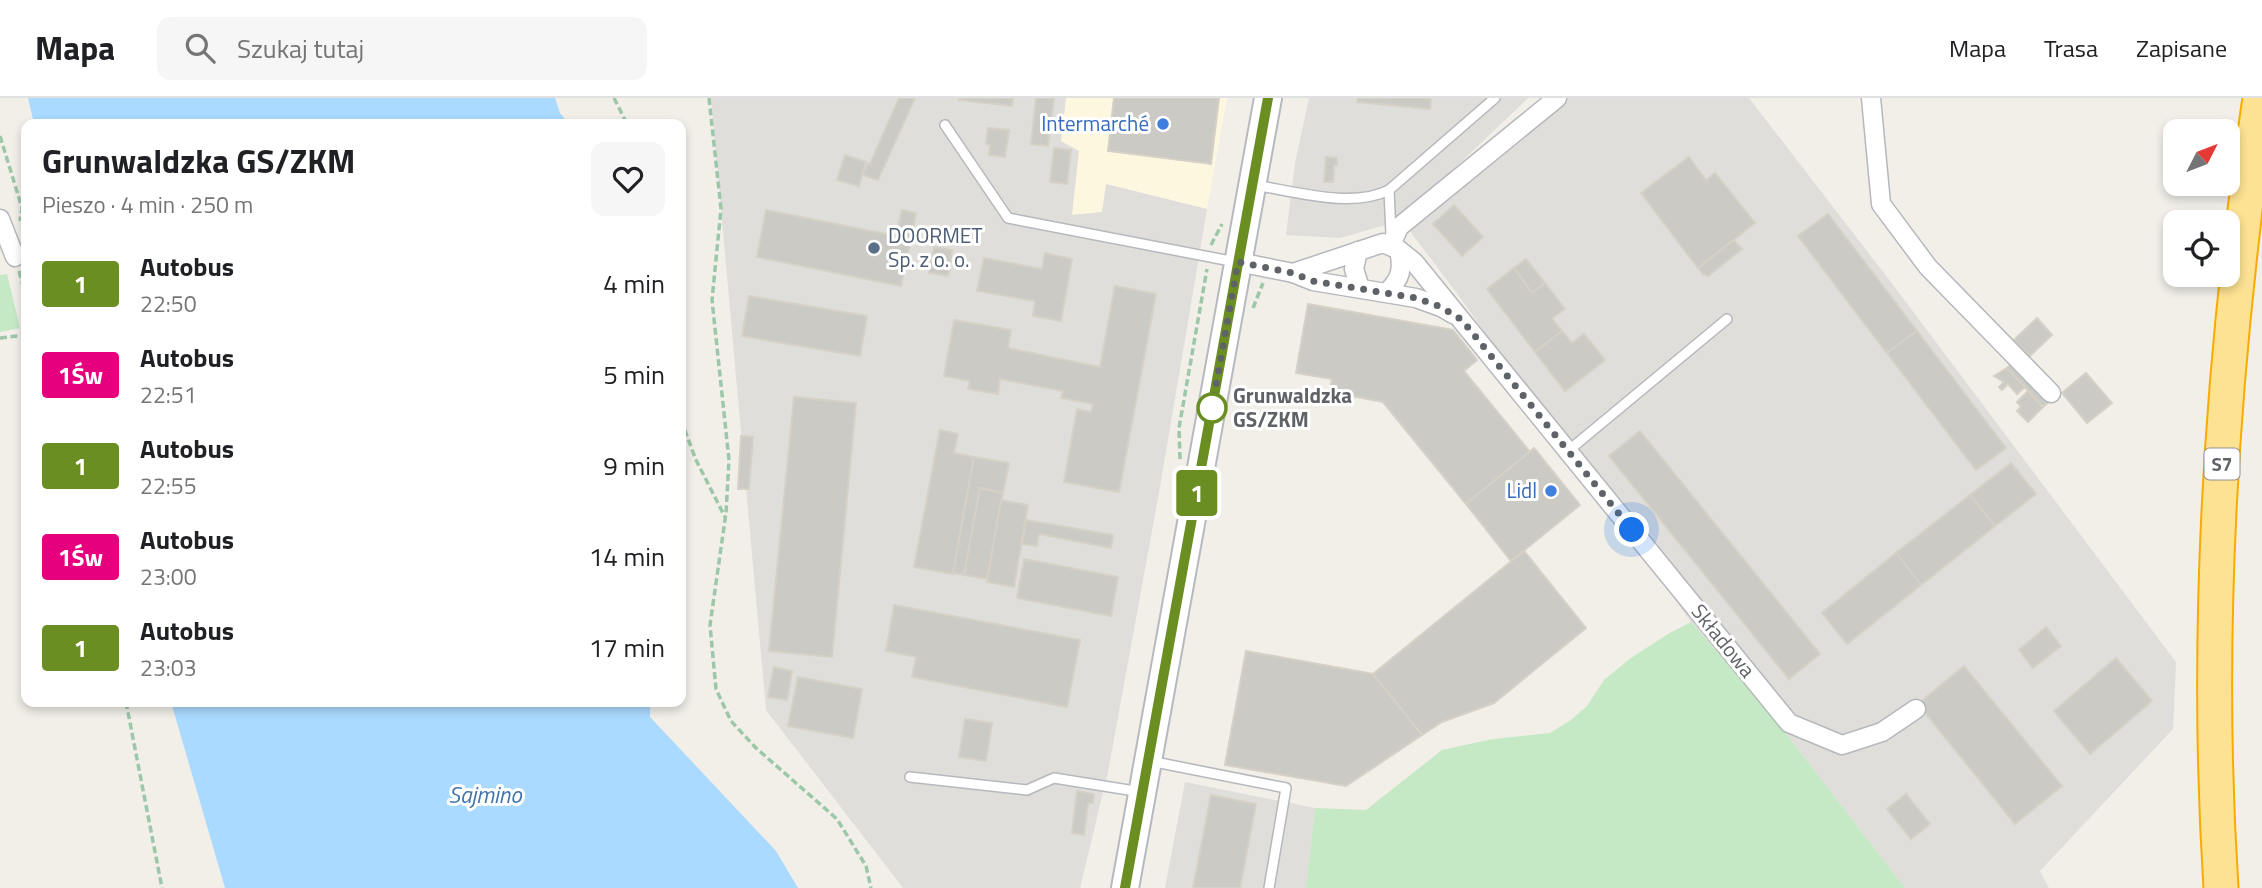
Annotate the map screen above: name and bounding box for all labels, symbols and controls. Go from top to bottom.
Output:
search box [157,17,647,80]
text: Mapa [35,23,115,73]
icon: search [181,29,219,67]
text: Szukaj tutaj [237,29,364,68]
text: Mapa [1949,30,2006,66]
text: Trasa [2044,30,2098,66]
text: Zapisane [2136,30,2227,66]
place label: Intermarché [1041,107,1149,139]
marker: Intermarché [1155,116,1171,132]
north arrow [2163,119,2240,196]
map controls [2163,119,2240,287]
text: Grunwaldzka GS/ZKM [42,136,355,186]
button: heart [591,142,665,216]
text: Pieszo · 4 min · 250 m [42,187,253,222]
button: locate [2163,210,2240,287]
place label: DOORMET Sp. z o. o. [888,219,983,275]
marker: DOORMET Sp. z o. o. [866,240,882,256]
text: Autobus [140,247,234,286]
text: 4 min [603,264,665,303]
text: 1 [74,266,87,302]
text: 22:50 [140,286,197,321]
text: Autobus [140,338,234,377]
text: 5 min [603,355,665,394]
text: 1Św [58,357,103,393]
text: 22:51 [140,377,197,412]
place label: Grunwaldzka GS/ZKM [1233,379,1352,435]
marker: Grunwaldzka GS/ZKM [1197,393,1227,423]
text: Autobus [140,429,234,468]
text: 9 min [603,446,665,485]
text: 1 [74,448,87,484]
road number: S7 [2204,448,2240,480]
text: 22:55 [140,468,197,503]
line badge: 1 [1174,470,1220,516]
place label: Lidl [1506,474,1537,506]
text: 1 [1190,475,1204,511]
marker: Lidl [1543,483,1559,499]
your location [1614,512,1649,547]
text: Autobus [140,520,234,559]
text: 14 min [589,537,665,576]
text: 1Św [58,539,103,575]
text: 23:00 [140,559,197,594]
street label: Składowa [1684,597,1764,685]
text: Autobus [140,611,234,650]
text: 17 min [589,628,665,667]
text: 1 [74,630,87,666]
text: 23:03 [140,650,197,685]
water label: Sajmino [448,777,522,812]

